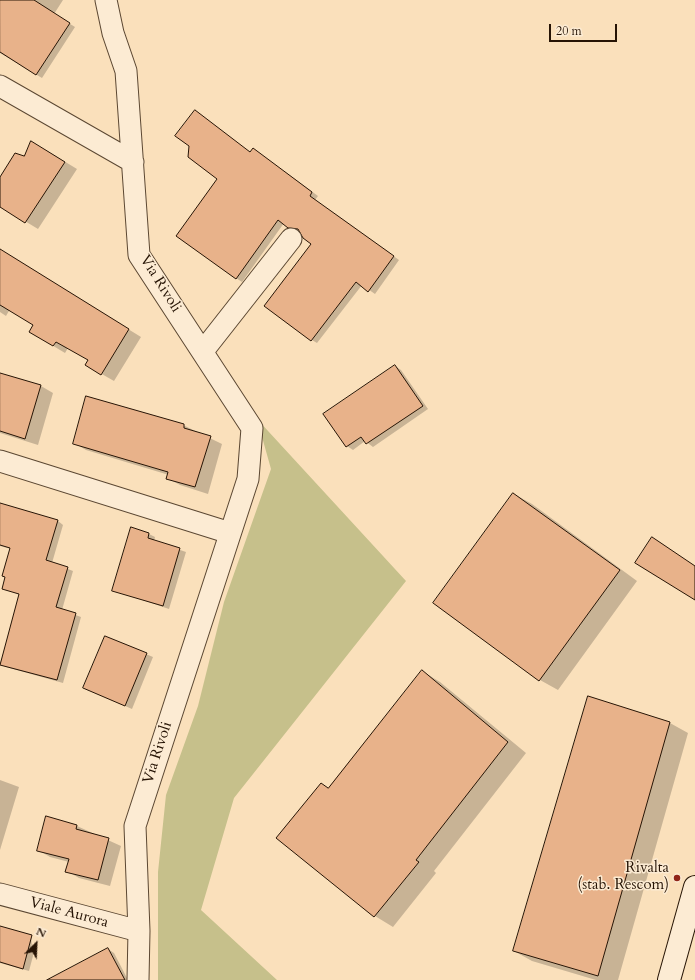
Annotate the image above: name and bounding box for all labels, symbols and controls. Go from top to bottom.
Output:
scale bar [551,16,619,42]
text: 20 m [556,23,582,39]
street label: Via Rivoli [135,252,185,316]
street label: Via Rivoli [140,720,176,786]
place label: Rivalta (stab. Rescom) [577,860,669,895]
marker: Rivalta (stab. Rescom) [672,873,682,883]
street label: Viale Aurora [28,894,110,932]
north arrow [16,924,56,964]
text: N [34,924,48,941]

